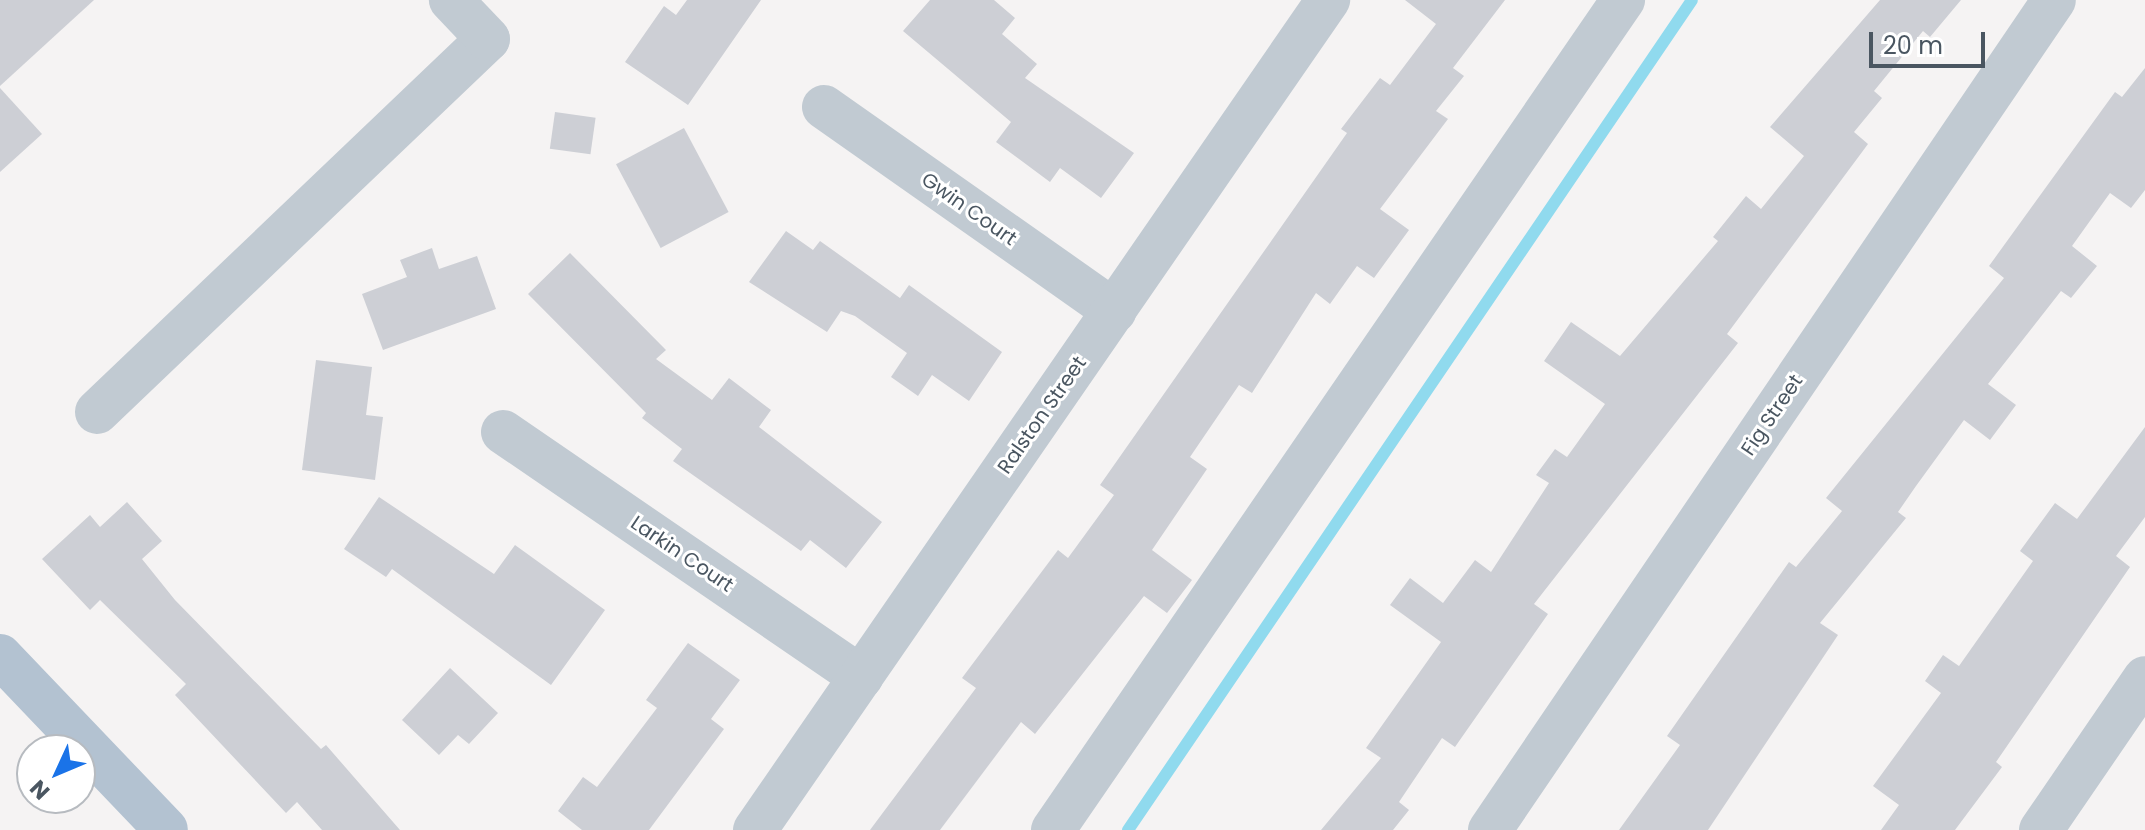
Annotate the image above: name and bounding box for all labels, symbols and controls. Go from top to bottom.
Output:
scale bar [1873,16,1989,66]
text: 20 m [1883,29,1943,62]
street label: Gwin Court [917,167,1021,251]
street label: Ralston Street [993,352,1091,478]
street label: Fig Street [1736,370,1808,460]
street label: Larkin Court [626,511,738,597]
north arrow [16,734,96,814]
text: N [23,773,57,806]

